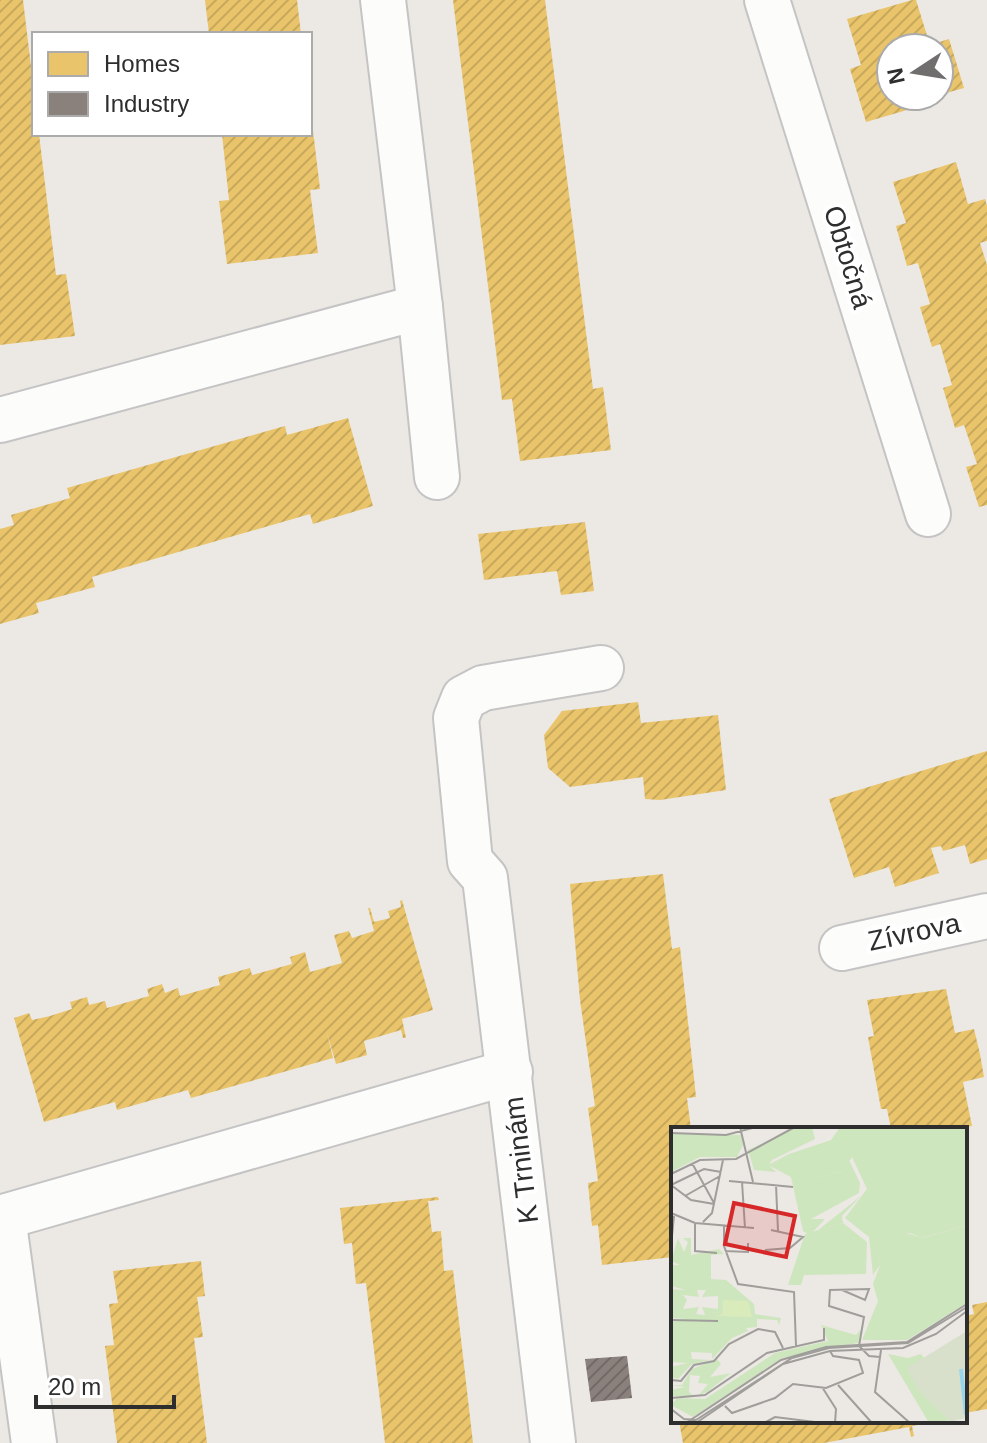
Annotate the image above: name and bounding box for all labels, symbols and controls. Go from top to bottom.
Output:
legend [32,32,312,136]
north arrow [875,32,955,112]
text: Homes [104,50,180,77]
text: N [882,66,910,86]
text: Industry [104,90,189,117]
street label: Obtočná [818,202,878,313]
street label: Zívrova [865,907,963,957]
street label: K Trninám [498,1095,544,1225]
inset map [671,1127,967,1423]
scale bar [36,1359,174,1409]
text: 20 m [48,1373,101,1400]

